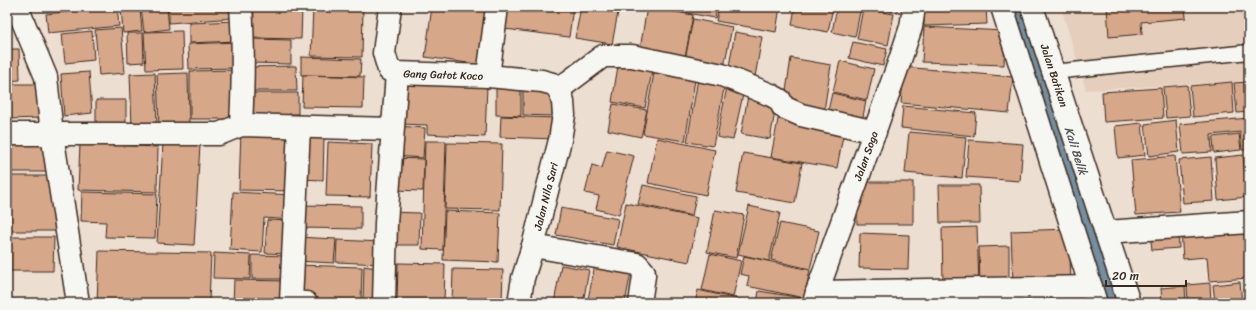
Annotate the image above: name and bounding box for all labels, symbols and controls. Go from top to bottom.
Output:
street label: Jalan Batikan [1035,40,1074,110]
street label: Gang Gatot Koco [403,64,484,85]
water label: Kali Belik [1058,124,1094,179]
street label: Jalan Soga [848,128,884,184]
street label: Jalan Nila Sari [528,159,564,233]
scale bar [1106,262,1186,288]
text: 20 m [1112,265,1139,287]

